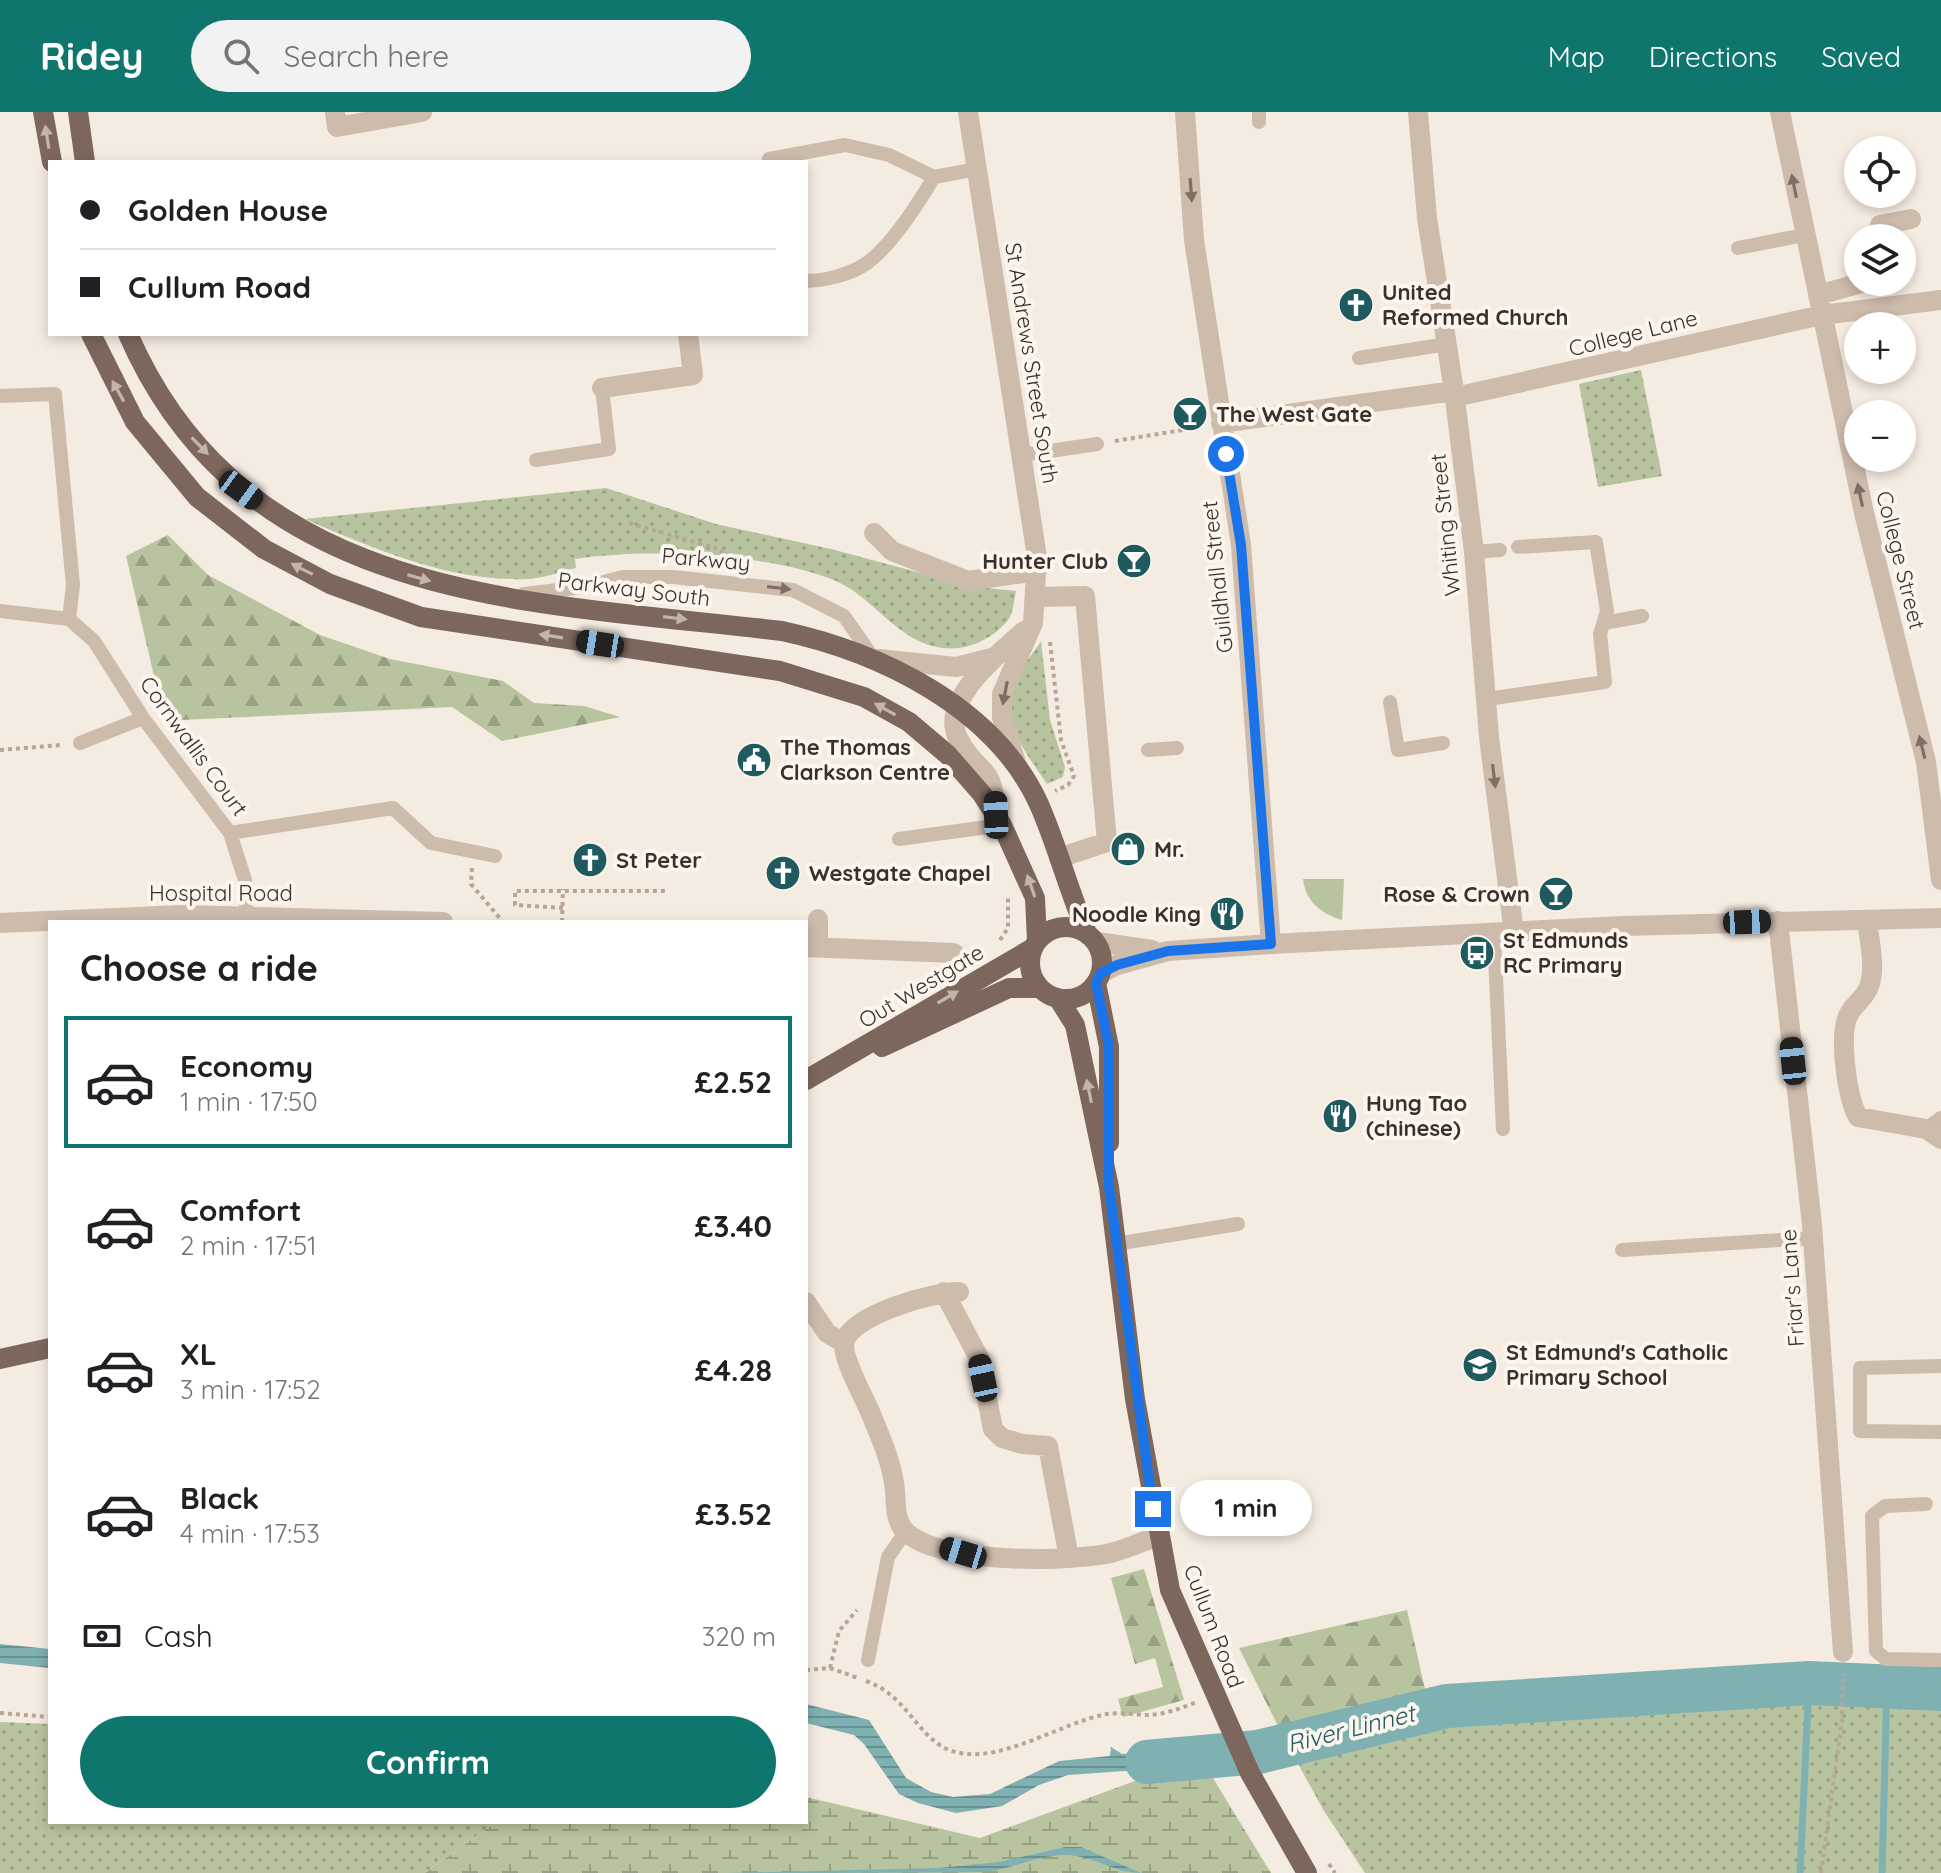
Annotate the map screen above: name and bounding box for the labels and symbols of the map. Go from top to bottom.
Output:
one-way arrow [41,124,53,149]
one-way arrow [1787,173,1800,198]
one-way arrow [1185,178,1198,203]
street label: St Andrews Street South [999,241,1065,485]
place label: United Reformed Church [1382,278,1568,331]
church icon: United Reformed Church [1337,286,1375,324]
street label: College Lane [1566,303,1700,363]
one-way arrow [111,380,125,402]
bar icon: The West Gate [1171,395,1209,433]
place label: The West Gate [1216,400,1372,428]
one-way arrow [190,436,208,455]
route start [1208,436,1244,472]
street label: Whiting Street [1424,452,1466,598]
car [215,466,267,514]
one-way arrow [1853,482,1866,507]
street label: College Street [1870,488,1932,632]
street label: Guildhall Street [1195,500,1239,654]
street label: Parkway [660,541,752,577]
bar icon: Hunter Club [1115,542,1153,580]
place label: Hunter Club [982,547,1108,575]
one-way arrow [290,562,313,576]
street label: Parkway South [556,566,712,612]
one-way arrow [407,572,431,585]
one-way arrow [767,582,792,595]
one-way arrow [663,612,688,625]
car [574,628,626,660]
one-way arrow [538,629,563,642]
street label: Cornwallis Court [134,671,254,821]
one-way arrow [998,681,1010,706]
one-way arrow [874,702,897,716]
place label: The Thomas Clarkson Centre [780,733,950,786]
one-way arrow [1915,735,1928,760]
public building icon: The Thomas Clarkson Centre [735,741,773,779]
one-way arrow [1488,764,1501,789]
car [983,791,1009,839]
shop icon: Mr. [1109,830,1147,868]
place label: Mr. [1154,835,1184,863]
church icon: St Peter [571,841,609,879]
place label: St Peter [616,846,702,874]
church icon: Westgate Chapel [764,854,802,892]
place label: Westgate Chapel [809,859,991,887]
one-way arrow [1024,874,1036,898]
bar icon: Rose & Crown [1537,875,1575,913]
street label: Hospital Road [149,879,293,907]
place label: Rose & Crown [1383,880,1530,908]
restaurant icon: Noodle King [1208,895,1246,933]
place label: Noodle King [1072,900,1201,928]
car [1723,909,1771,935]
place label: St Edmunds RC Primary [1503,926,1628,979]
bus stop icon: St Edmunds RC Primary [1458,934,1496,972]
street label: Out Westgate [854,938,988,1034]
one-way arrow [937,990,959,1004]
car [1779,1036,1807,1086]
one-way arrow [1082,1078,1095,1103]
place label: Hung Tao (chinese) [1366,1089,1467,1142]
restaurant icon: Hung Tao (chinese) [1321,1097,1359,1135]
street label: Friar's Lane [1774,1228,1810,1348]
place label: St Edmund's Catholic Primary School [1506,1338,1728,1391]
school or university icon: St Edmund's Catholic Primary School [1461,1346,1499,1384]
car [966,1352,1000,1404]
callout: 1 min [1181,1481,1313,1537]
route end [1135,1491,1171,1527]
car [937,1535,989,1571]
street label: Cullum Road [1178,1560,1250,1692]
water label: River Linnet [1284,1697,1420,1758]

